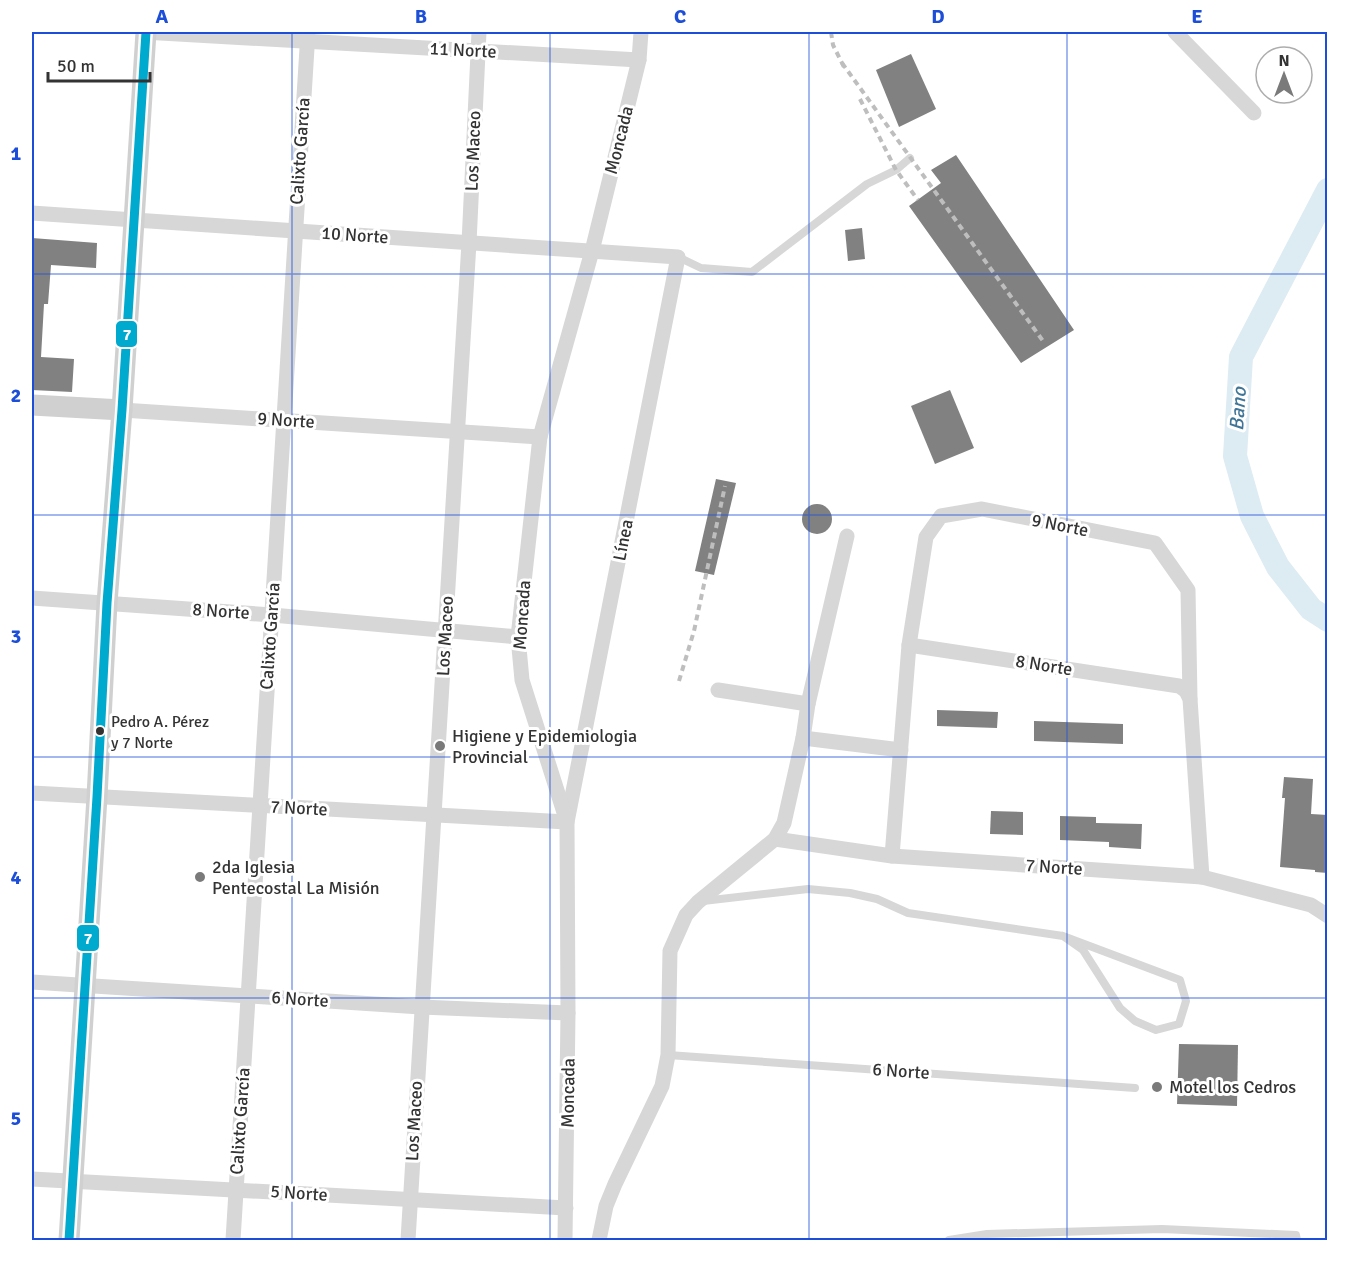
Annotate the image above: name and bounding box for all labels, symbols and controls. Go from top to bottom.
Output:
text: A [156,4,169,29]
text: B [415,4,427,29]
text: C [674,4,686,29]
text: D [931,4,945,29]
text: E [1191,4,1203,29]
street label: 11 Norte [429,37,497,63]
scale bar [48,45,150,83]
north arrow [1254,45,1314,105]
text: N [1278,51,1290,71]
text: 50 m [57,55,95,77]
street label: Calixto García [285,97,315,205]
street label: Moncada [600,103,638,177]
street label: Los Maceo [461,110,485,192]
text: 1 [11,141,22,166]
street label: 10 Norte [321,222,389,248]
line badge: 7 [115,320,138,348]
text: 7 [123,325,132,345]
text: 2 [11,383,21,408]
water label: Bano [1224,385,1252,432]
street label: 9 Norte [257,407,315,433]
street label: 9 Norte [1030,509,1090,541]
street label: Línea [608,517,638,563]
street label: Moncada [509,579,535,651]
street label: Calixto García [255,582,285,690]
street label: Los Maceo [432,595,458,677]
street label: 8 Norte [192,598,250,624]
text: 3 [11,624,21,649]
street label: 8 Norte [1014,650,1074,680]
place label: Pedro A. Pérez y 7 Norte [111,712,209,753]
marker: Pedro A. Pérez y 7 Norte [94,725,106,737]
place label: Higiene y Epidemiologia Provincial [452,725,637,768]
marker: Higiene y Epidemiologia Provincial [433,739,447,753]
street label: 7 Norte [270,796,328,820]
street label: 7 Norte [1025,854,1083,880]
place label: 2da Iglesia Pentecostal La Misión [212,856,380,899]
text: 4 [11,865,22,890]
marker: 2da Iglesia Pentecostal La Misión [193,870,207,884]
line badge: 7 [76,924,100,952]
text: 7 [84,929,93,949]
street label: 6 Norte [271,986,329,1012]
street label: Moncada [556,1058,580,1128]
street label: 6 Norte [872,1058,930,1084]
street label: Calixto García [225,1067,255,1175]
place label: Motel los Cedros [1169,1076,1296,1098]
street label: Los Maceo [401,1080,427,1162]
marker: Motel los Cedros [1150,1080,1164,1094]
text: 5 [11,1106,21,1131]
street label: 5 Norte [270,1180,328,1206]

